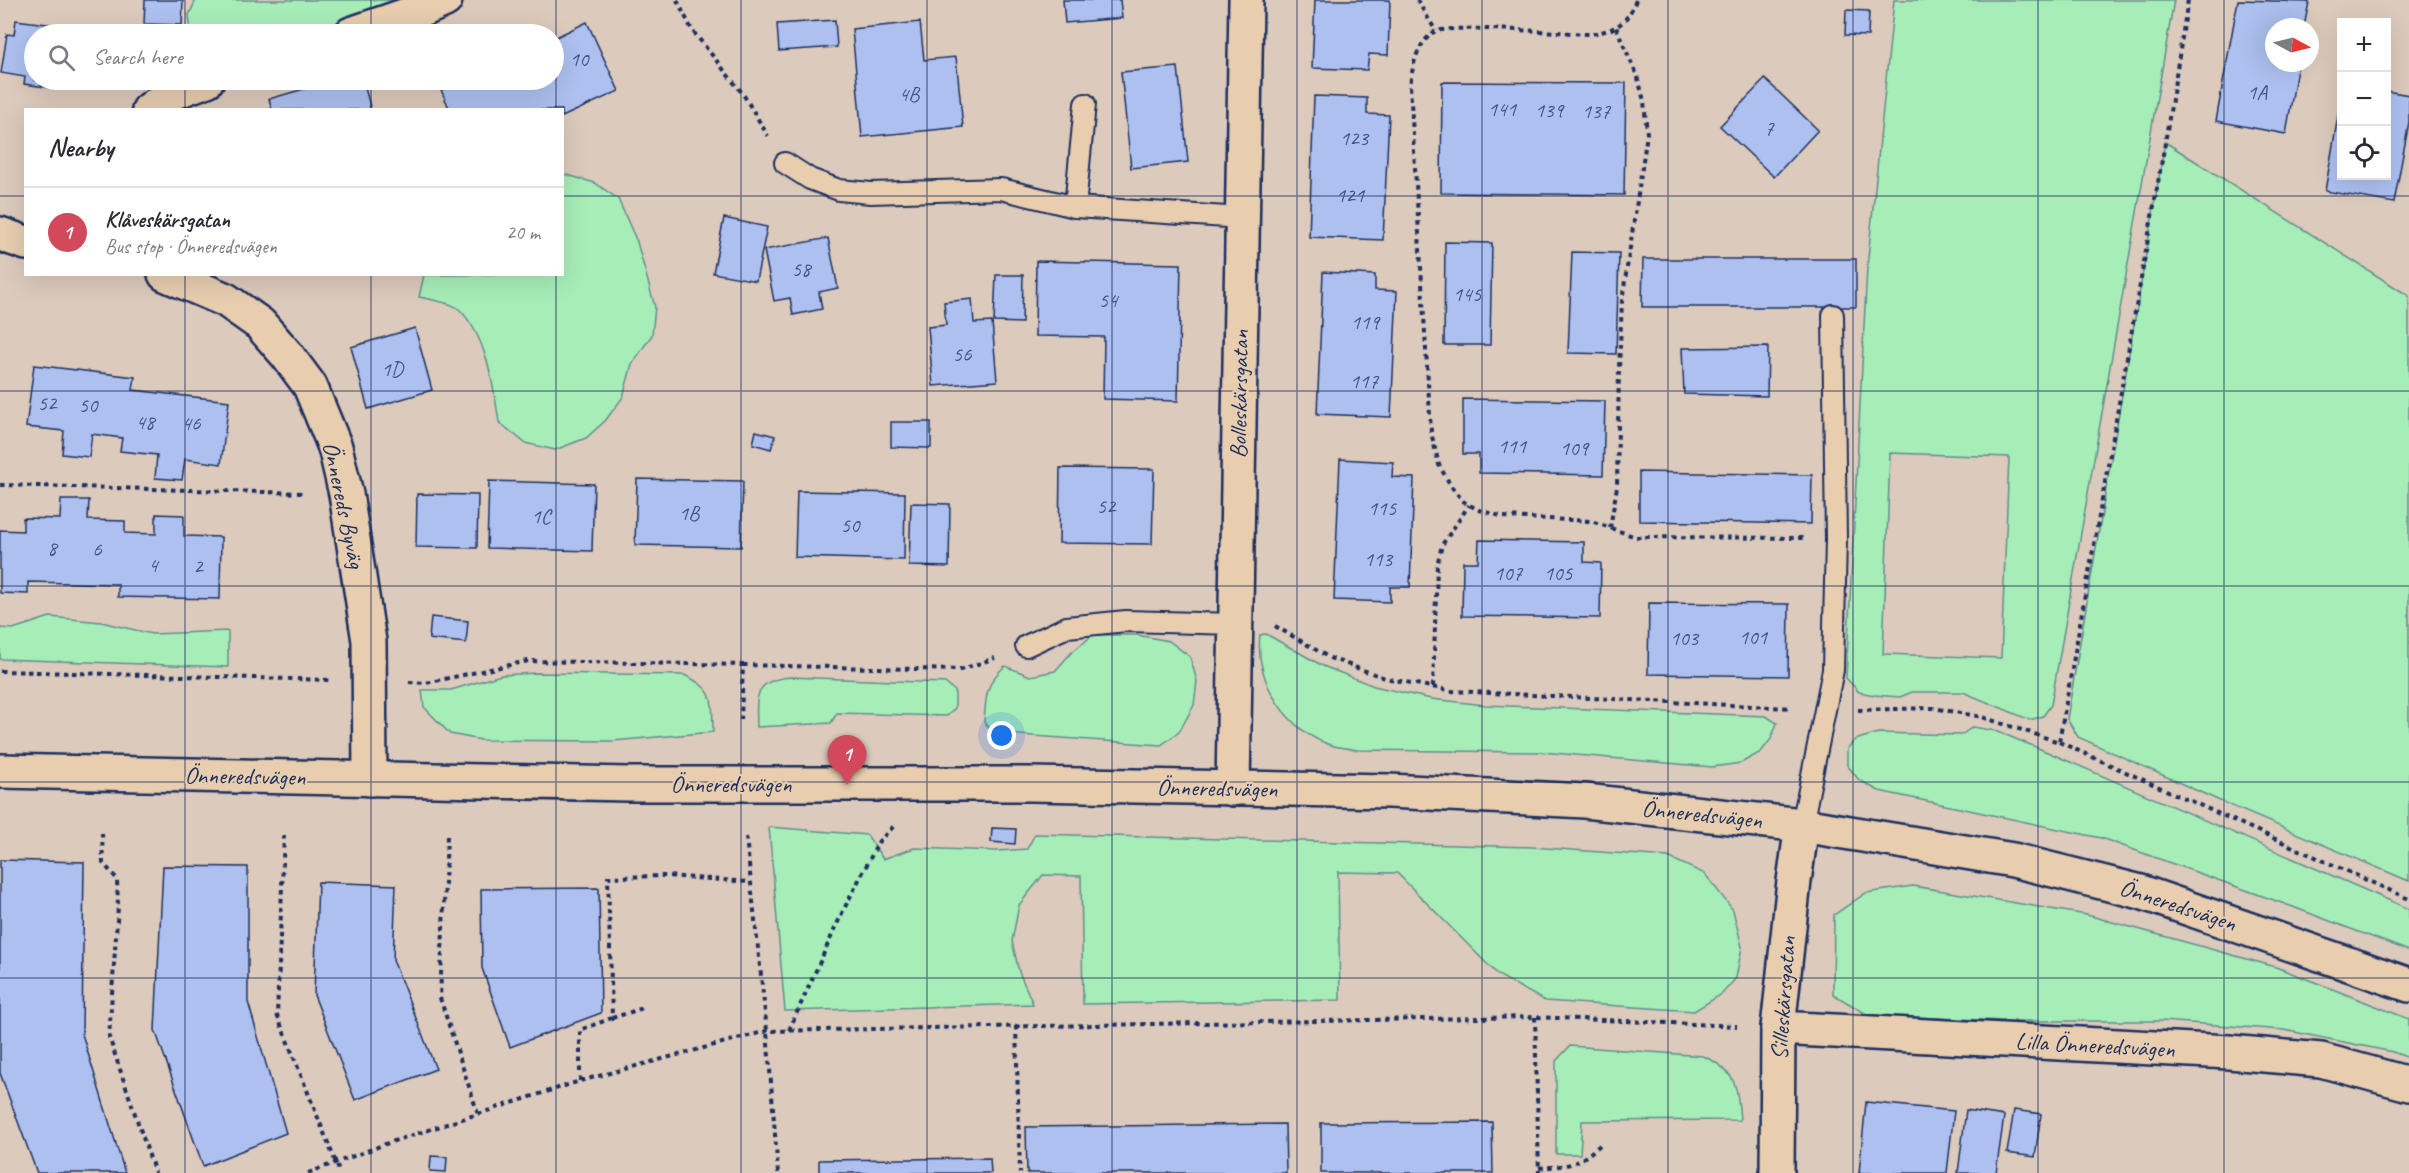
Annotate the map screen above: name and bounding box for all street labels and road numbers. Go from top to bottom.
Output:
street label: Bolleskärsgatan [1223,329,1255,459]
street label: Önnereds Byväg [316,439,372,573]
street label: Önneredsvägen [184,760,306,792]
street label: Önneredsvägen [671,769,792,799]
street label: Önneredsvägen [1156,772,1278,804]
street label: Önneredsvägen [1640,793,1764,835]
street label: Önneredsvägen [2116,872,2240,938]
street label: Silleskärsgatan [1764,935,1802,1061]
street label: Lilla Önneredsvägen [2015,1026,2176,1064]

